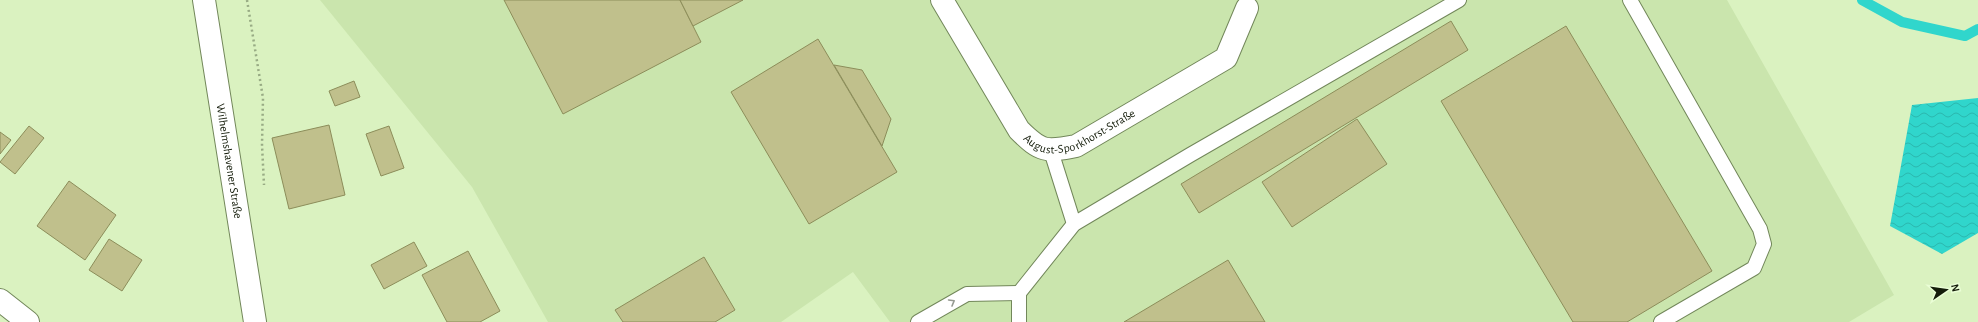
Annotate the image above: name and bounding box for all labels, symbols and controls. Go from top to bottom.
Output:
street label: Wilhelmshavener Straße [214,103,245,219]
street label: August-Sporkhorst-Straße [1021,107,1137,155]
north arrow [1926,270,1966,310]
text: N [1949,283,1961,293]
one-way arrow [948,300,955,307]

